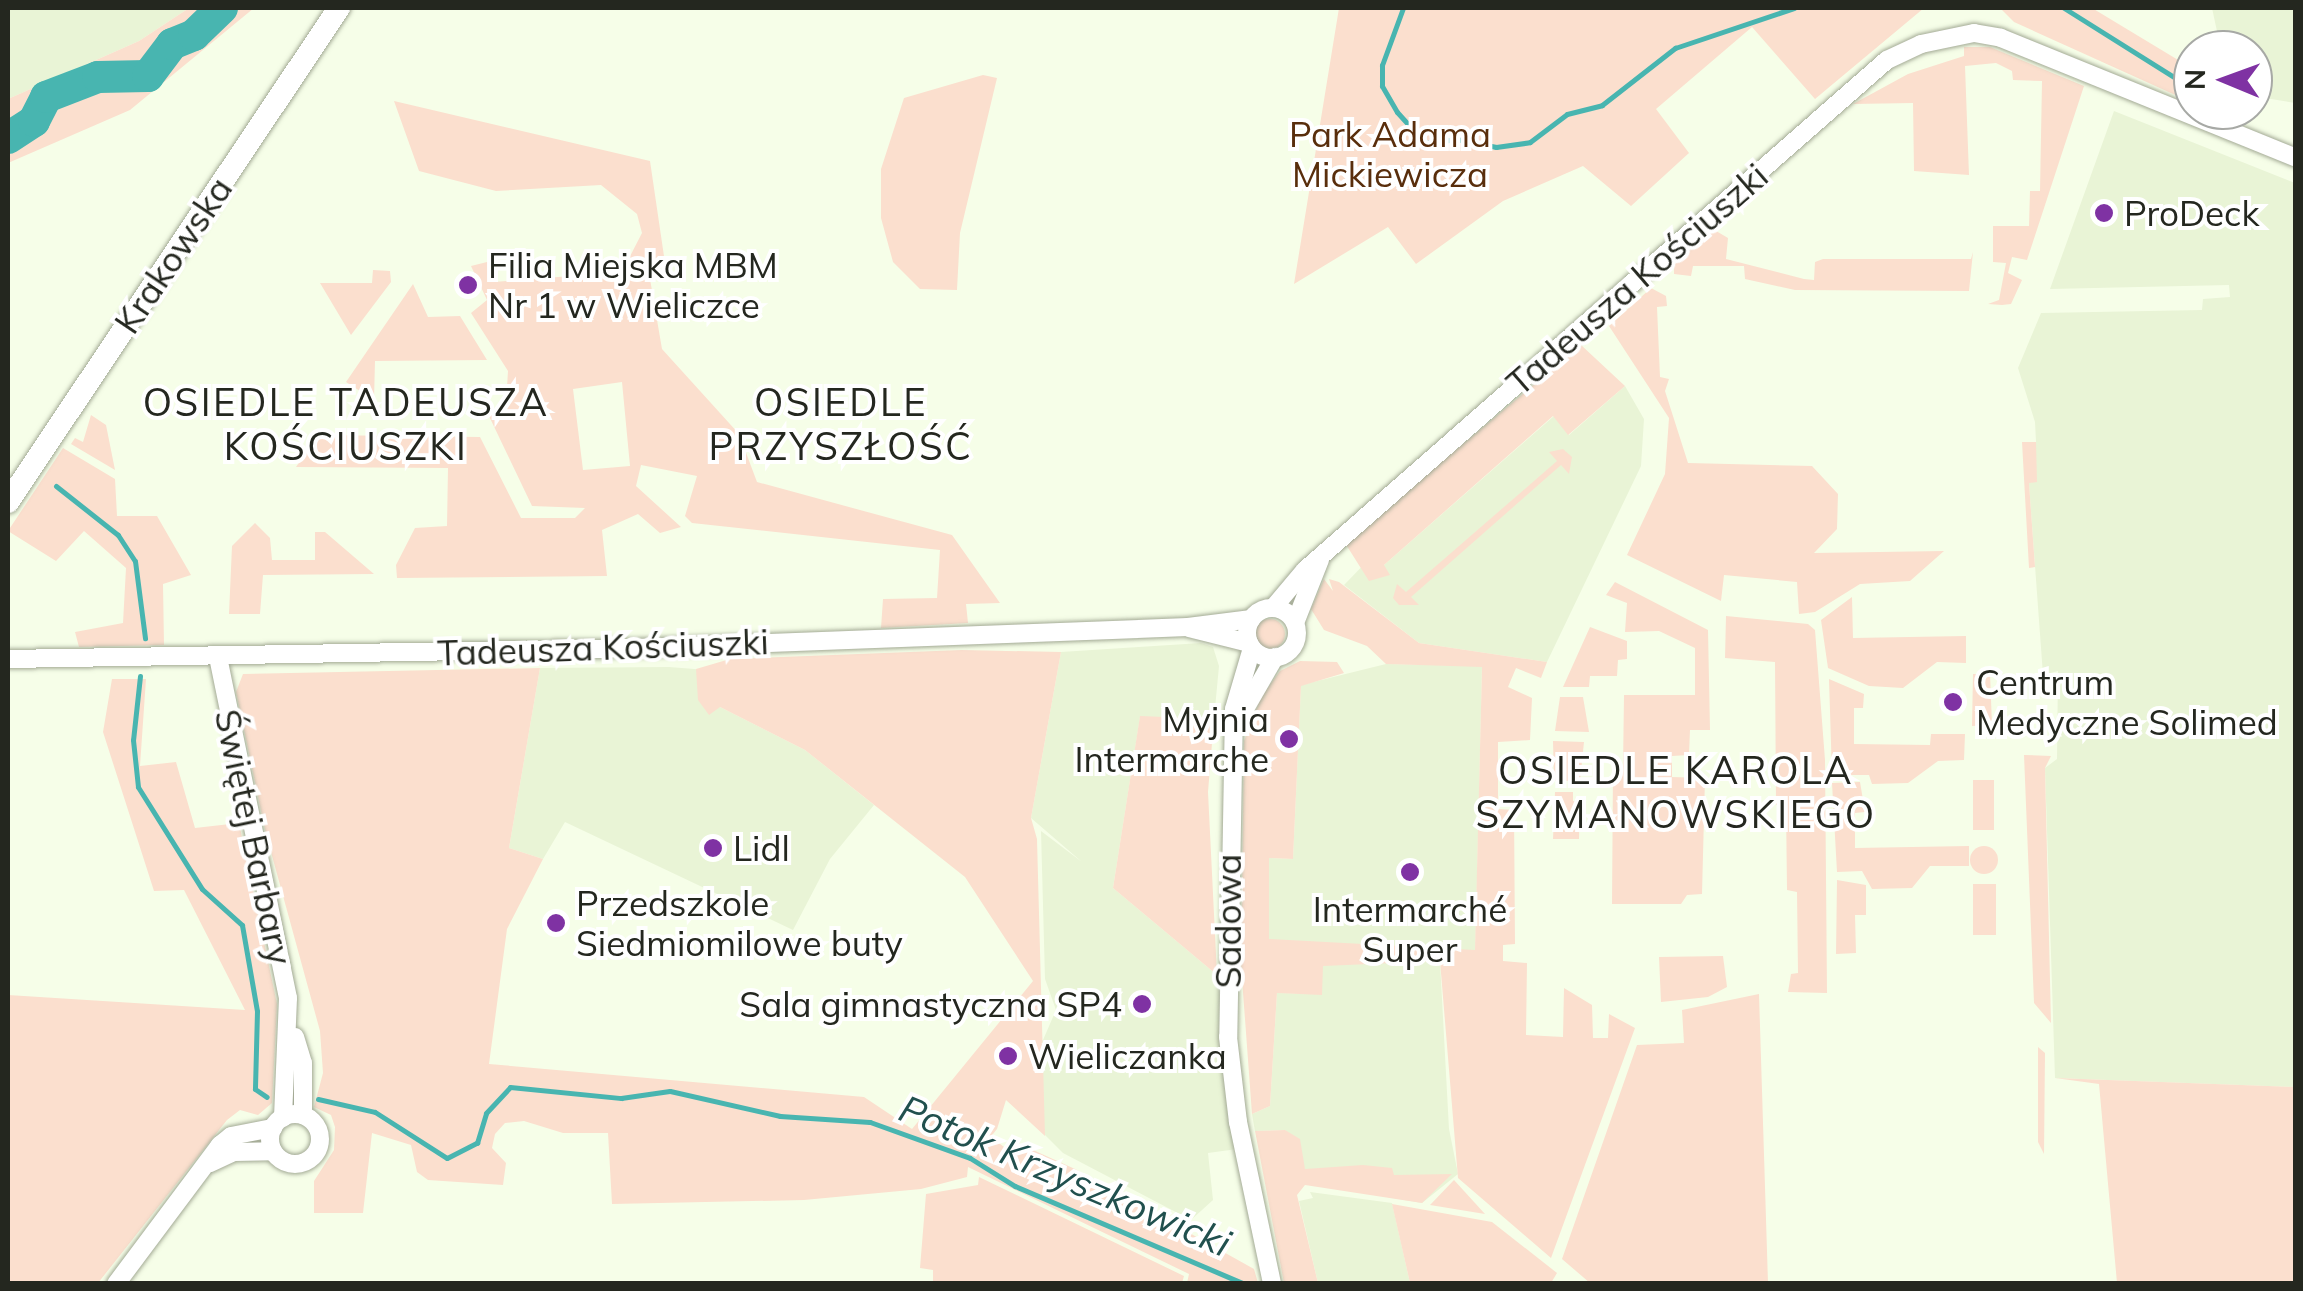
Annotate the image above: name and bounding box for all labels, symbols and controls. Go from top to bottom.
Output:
north arrow [2173,30,2273,130]
text: N [2177,69,2212,90]
park label: Park Adama Mickiewicza [1289,113,1491,195]
street label: Tadeusza Kościuszki [1498,154,1776,404]
street label: Krakowska [105,169,241,341]
place label: ProDeck [2124,192,2259,234]
marker: ProDeck [2093,202,2115,224]
place label: Filia Miejska MBM Nr 1 w Wieliczce [488,244,778,326]
marker: Filia Miejska MBM Nr 1 w Wieliczce [457,274,479,296]
district label: OSIEDLE TADEUSZA KOŚCIUSZKI [143,380,549,469]
district label: OSIEDLE PRZYSZŁOŚĆ [708,380,974,469]
street label: Tadeusza Kościuszki [437,620,769,674]
place label: Centrum Medyczne Solimed [1976,661,2278,743]
marker: Centrum Medyczne Solimed [1940,689,1966,715]
place label: Myjnia Intermarche [1075,698,1269,780]
street label: Świętej Barbary [206,706,302,968]
marker: Myjnia Intermarche [1278,728,1300,750]
district label: OSIEDLE KAROLA SZYMANOWSKIEGO [1475,748,1877,838]
place label: Lidl [733,827,790,869]
marker: Lidl [702,837,724,859]
street label: Sadowa [1207,854,1249,988]
marker: Intermarché Super [1399,861,1421,883]
place label: Przedszkole Siedmiomilowe buty [576,882,903,964]
place label: Intermarché Super [1313,888,1507,970]
marker: Przedszkole Siedmiomilowe buty [545,912,567,934]
place label: Sala gimnastyczna SP4 [739,983,1122,1025]
marker: Sala gimnastyczna SP4 [1131,993,1153,1015]
place label: Wieliczanka [1028,1035,1227,1077]
marker: Wieliczanka [997,1045,1019,1067]
water label: Potok Krzyszkowicki [893,1086,1237,1266]

